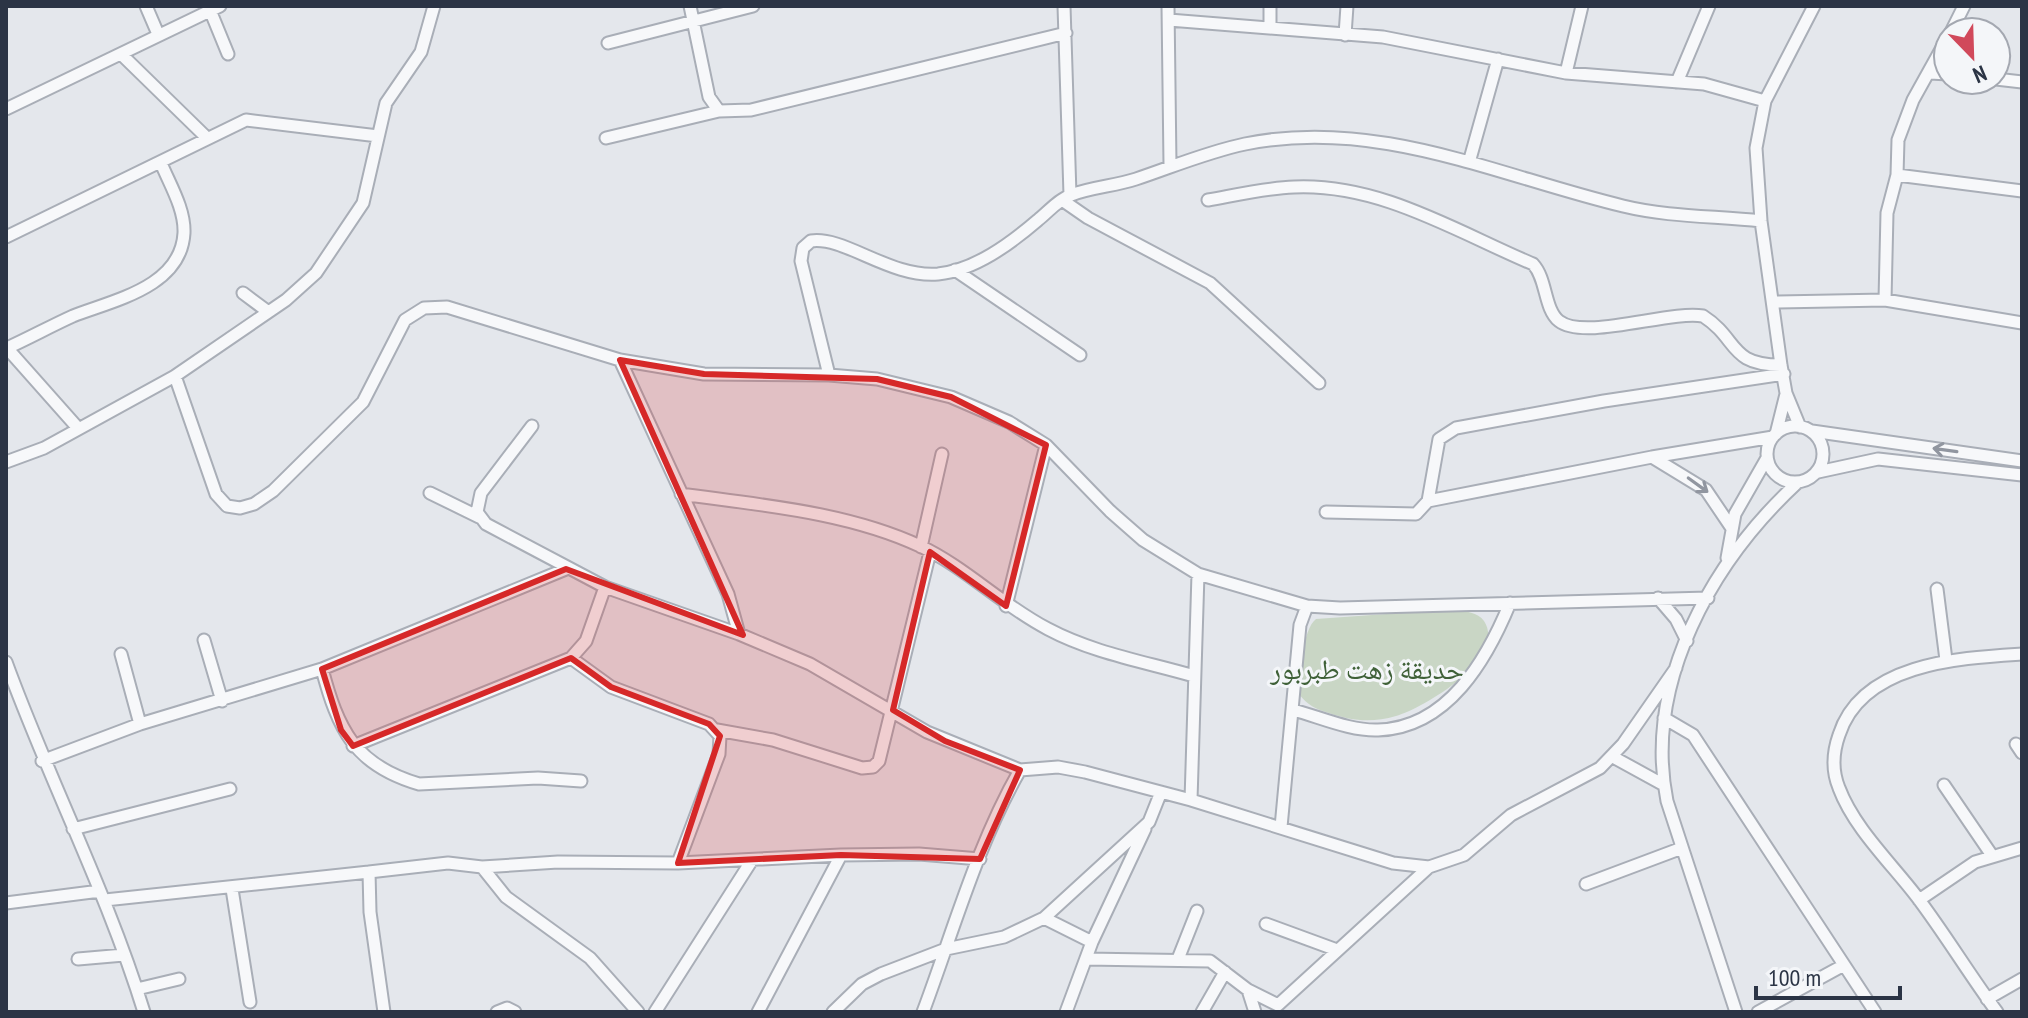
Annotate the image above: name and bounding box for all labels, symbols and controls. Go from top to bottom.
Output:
north arrow [1932,16,2012,96]
text: N [1969,59,1991,90]
one-way arrow [1933,442,1958,457]
one-way arrow [1687,476,1708,493]
park label: حديقة زهت طبربور [1269,650,1464,687]
scale bar [1756,950,1900,1000]
text: 100 m [1768,962,1821,993]

